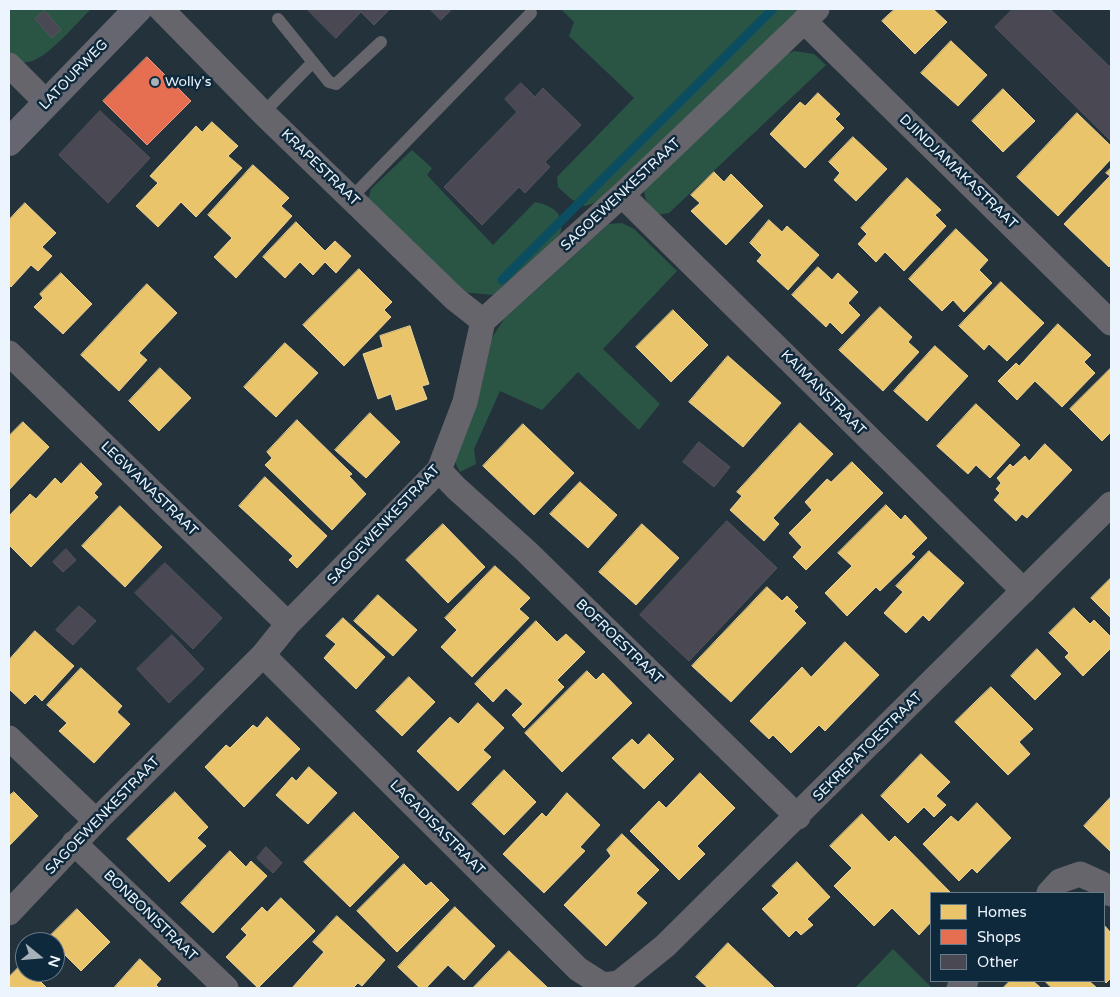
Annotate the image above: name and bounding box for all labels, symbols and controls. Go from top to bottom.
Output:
street label: LATOURWEG [36,36,112,114]
place label: Wolly's [165,74,211,90]
marker: Wolly's [149,76,161,88]
street label: DJINDJAMAKASTRAAT [895,111,1021,233]
street label: KRAPESTRAAT [277,126,363,210]
street label: SAGOEWENKESTRAAT [558,135,684,255]
street label: KAIMANSTRAAT [777,347,869,439]
street label: LEGWANASTRAAT [97,438,201,540]
street label: SAGOEWENKESTRAAT [324,462,444,588]
street label: BOFROESTRAAT [572,596,666,688]
street label: SEKREPATOESTRAAT [810,689,926,805]
street label: SAGOEWENKESTRAAT [42,754,164,878]
street label: LAGADISASTRAAT [386,777,488,879]
street label: BONBONISTRAAT [100,867,200,965]
legend [930,892,1105,982]
text: Homes [977,903,1027,921]
text: Shops [977,928,1021,946]
north arrow [15,932,65,982]
text: N [44,953,64,969]
text: Other [977,953,1018,971]

